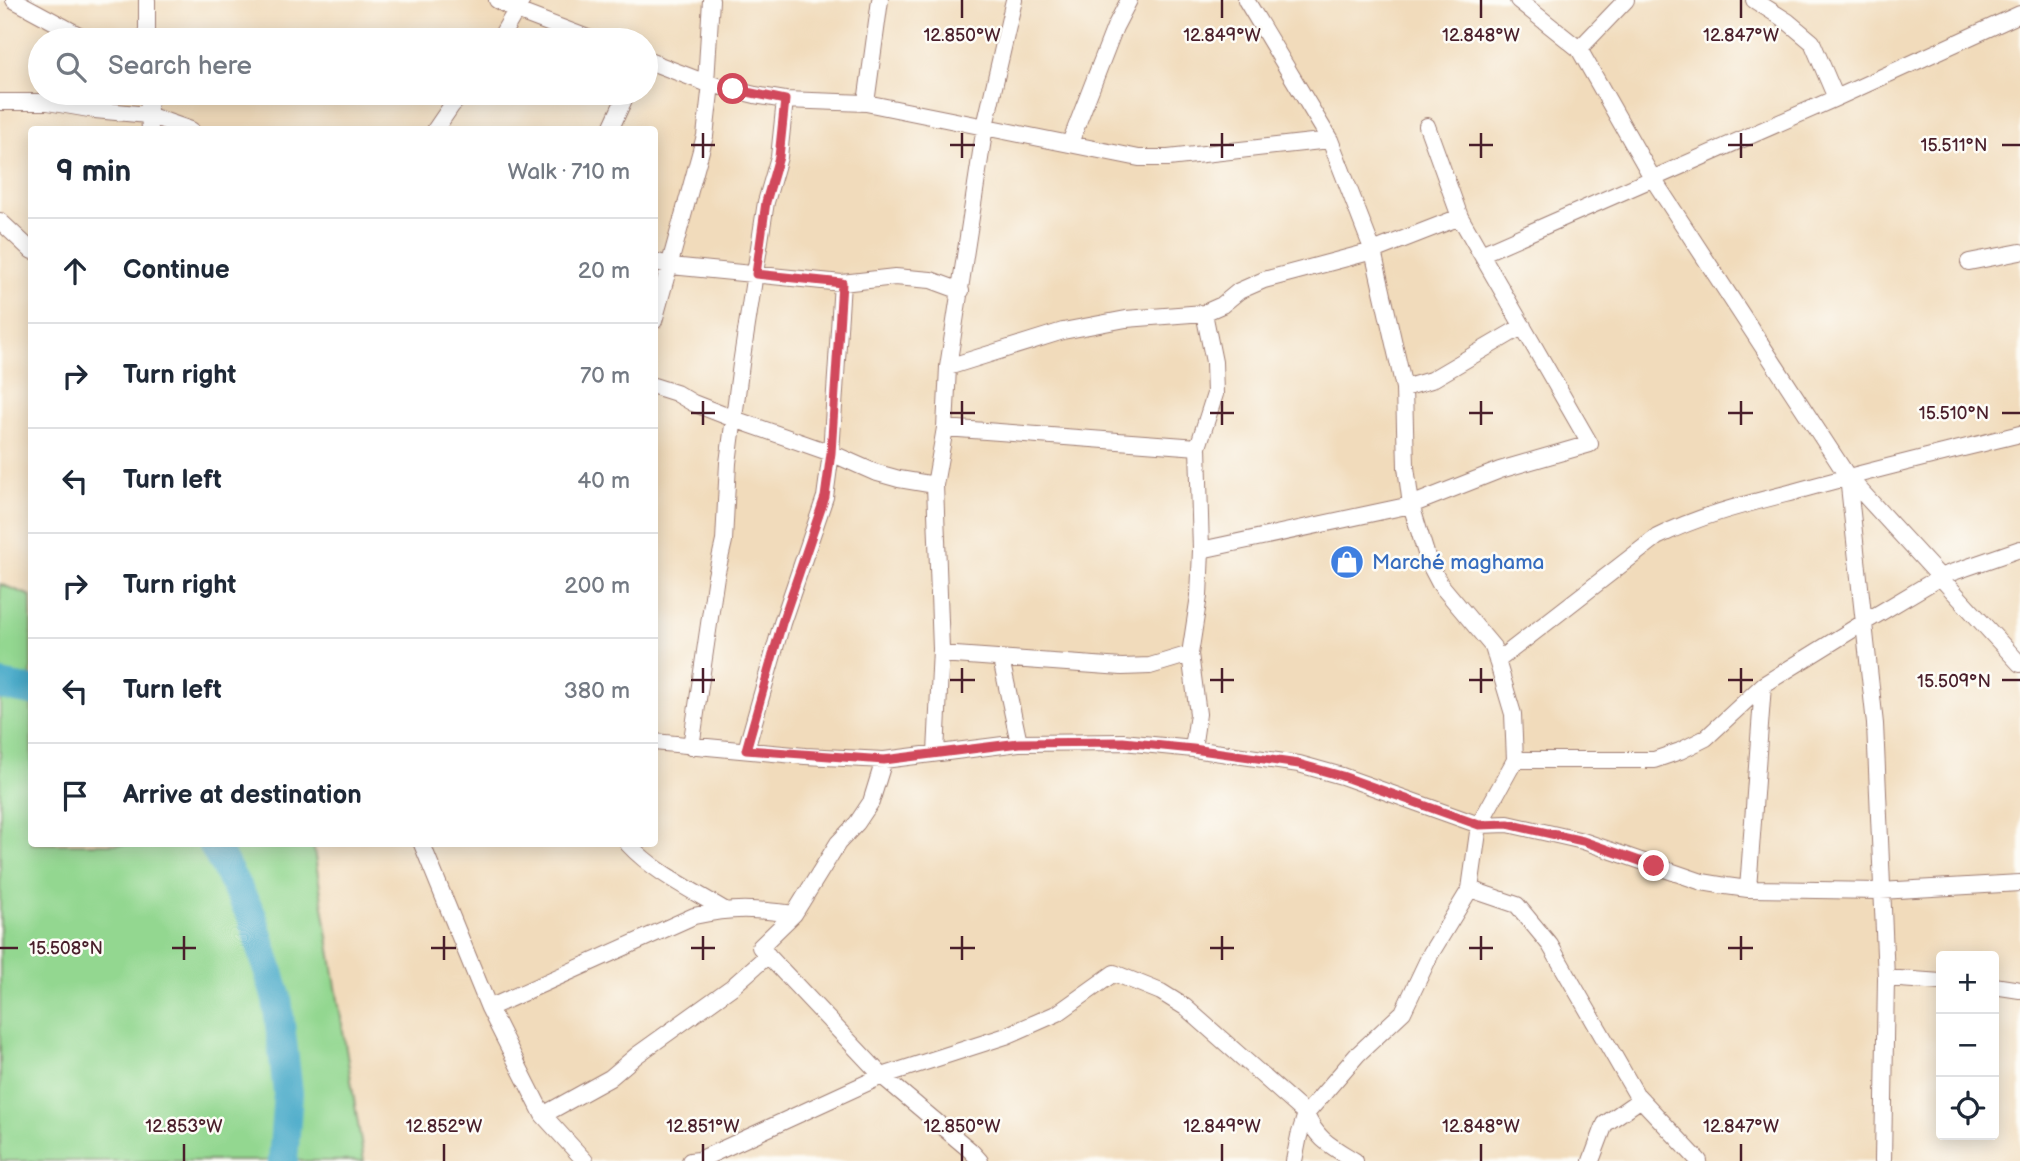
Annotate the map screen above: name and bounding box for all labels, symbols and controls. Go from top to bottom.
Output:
text: 12.850°W [923,25,1001,46]
text: 12.849°W [1183,25,1261,46]
text: 12.848°W [1442,25,1520,46]
text: 12.847°W [1703,25,1780,46]
search box [28,28,658,105]
icon: search [52,48,90,86]
text: Search here [108,51,252,82]
route start [717,73,748,104]
text: 15.511°N [1921,135,1987,156]
text: 9 min [56,154,131,190]
text: Walk · 710 m [508,158,630,186]
icon: ahead [56,252,94,290]
text: Continue [123,255,230,286]
text: 20 m [578,257,630,285]
icon: right [56,357,94,395]
text: Turn right [123,360,236,391]
text: 70 m [580,362,630,390]
text: 15.510°N [1919,403,1989,424]
icon: left [56,462,94,500]
text: Turn left [123,465,222,496]
text: 40 m [577,467,630,495]
shop icon: Marché maghama [1328,543,1366,581]
place label: Marché maghama [1372,550,1544,575]
icon: right [56,567,94,605]
text: Turn right [123,570,236,601]
text: 200 m [564,572,630,600]
text: 15.509°N [1917,671,1991,692]
icon: left [56,672,94,710]
text: Turn left [123,675,222,706]
text: 380 m [564,677,630,705]
icon: arrive [56,777,94,815]
text: Arrive at destination [123,780,362,811]
route end [1638,850,1669,881]
text: 15.508°N [29,938,103,959]
map controls [1936,951,1999,1140]
button: + [1936,951,1999,1014]
button: − [1936,1014,1999,1077]
button: locate [1936,1077,1999,1140]
text: 12.853°W [145,1116,223,1137]
text: 12.852°W [406,1116,483,1137]
text: 12.851°W [666,1116,740,1137]
text: 12.850°W [923,1116,1001,1137]
text: 12.849°W [1183,1116,1261,1137]
text: 12.848°W [1442,1116,1520,1137]
text: 12.847°W [1703,1116,1780,1137]

